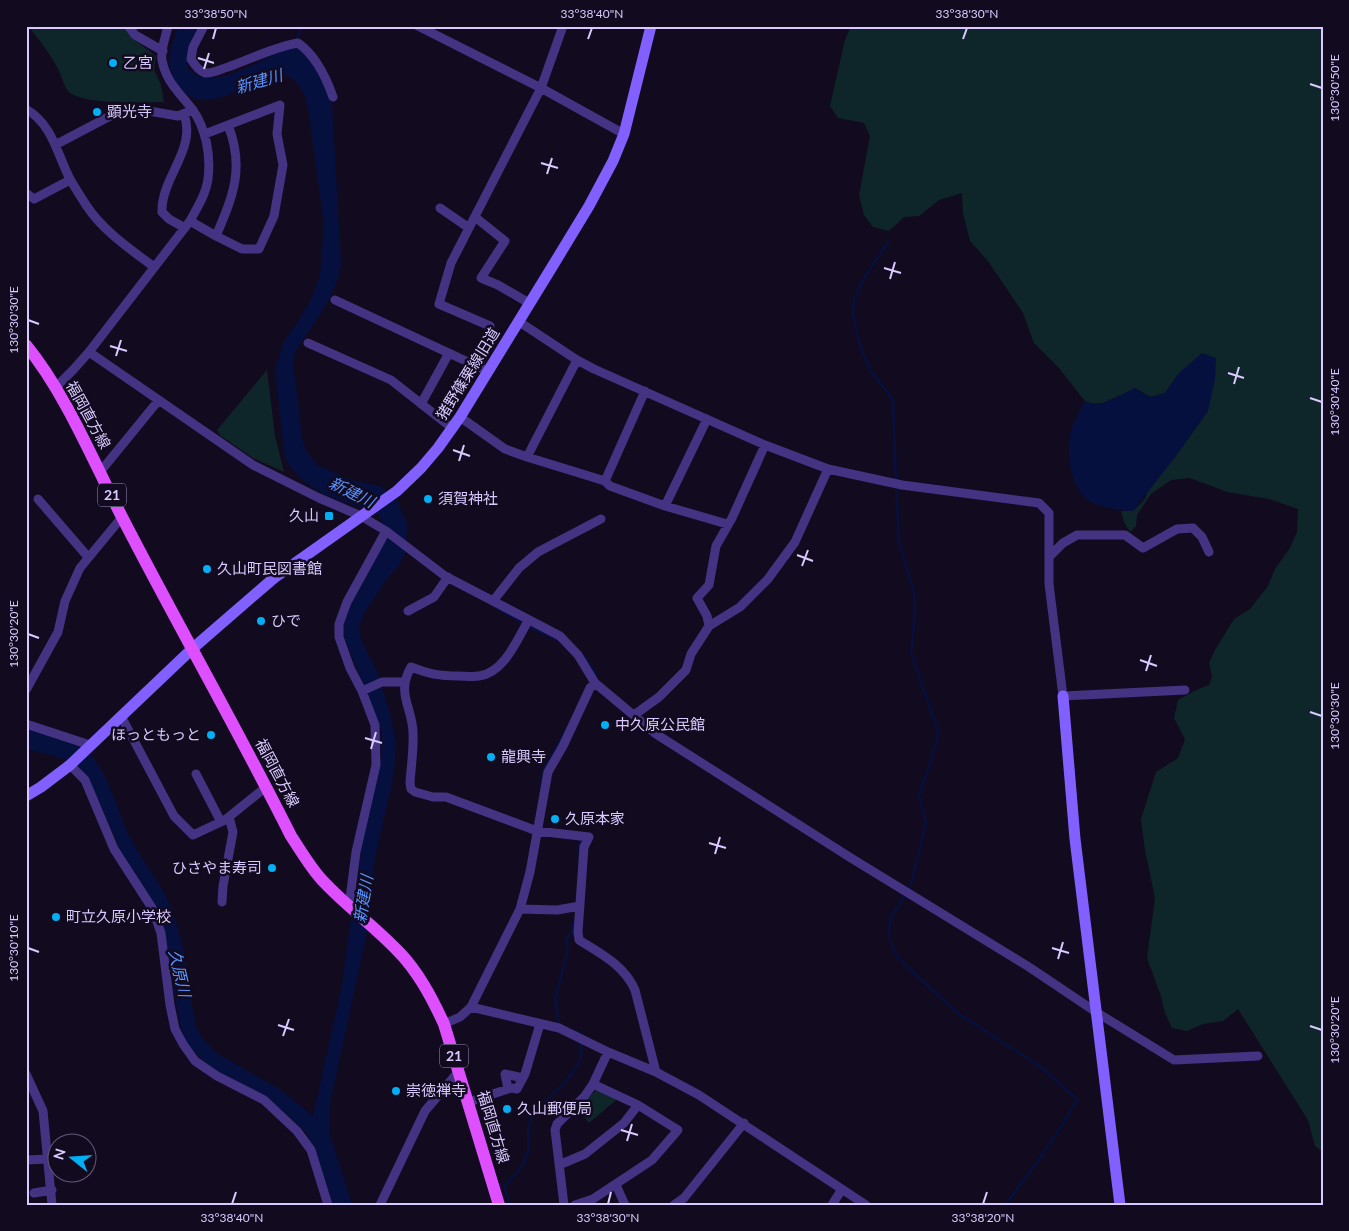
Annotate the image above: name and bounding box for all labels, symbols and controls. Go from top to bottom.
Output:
text: 33°38'50"N [185,6,247,21]
text: 33°38'40"N [561,6,623,21]
text: 33°38'30"N [936,6,998,21]
place label: 乙宮 [123,53,153,71]
text: 130°30'50"E [1327,54,1342,122]
marker: 乙宮 [107,57,119,69]
water label: 新建川 [233,64,286,96]
place label: 顕光寺 [107,102,152,120]
marker: 顕光寺 [91,106,103,118]
text: 130°30'30"E [6,286,21,354]
street label: 猪野篠栗線旧道 [432,324,503,423]
text: 130°30'40"E [1327,368,1342,436]
street label: 福岡直方線 [63,377,115,452]
water label: 新建川 [326,472,380,511]
road number: 21 [98,484,126,506]
place label: 須賀神社 [438,489,498,507]
marker: 須賀神社 [422,493,434,505]
place label: 久山 [289,506,319,524]
marker: 久山 [323,510,335,522]
place label: 久山町民図書館 [217,559,322,577]
marker: 久山町民図書館 [201,563,213,575]
text: 130°30'20"E [6,600,21,668]
place label: ひで [271,611,301,629]
marker: ひで [255,615,267,627]
text: 130°30'30"E [1327,682,1342,750]
place label: 中久原公民館 [615,715,705,733]
marker: 中久原公民館 [599,719,611,731]
place label: ほっともっと [111,725,201,743]
marker: ほっともっと [205,729,217,741]
street label: 福岡直方線 [252,735,303,810]
place label: 龍興寺 [501,747,546,765]
marker: 龍興寺 [485,751,497,763]
place label: 久原本家 [565,809,625,827]
marker: 久原本家 [549,813,561,825]
place label: ひさやま寿司 [172,858,262,876]
marker: ひさやま寿司 [266,862,278,874]
water label: 新建川 [349,872,376,924]
place label: 町立久原小学校 [66,907,171,925]
marker: 町立久原小学校 [50,911,62,923]
text: 130°30'10"E [6,914,21,982]
water label: 久原川 [166,947,196,1000]
text: 130°30'20"E [1327,996,1342,1064]
road number: 21 [440,1044,468,1068]
place label: 崇徳禅寺 [406,1081,466,1099]
marker: 崇徳禅寺 [390,1085,402,1097]
street label: 福岡直方線 [474,1088,514,1165]
place label: 久山郵便局 [517,1099,592,1117]
marker: 久山郵便局 [501,1103,513,1115]
north arrow [48,1134,98,1184]
text: N [49,1146,69,1162]
text: 33°38'40"N [201,1210,263,1225]
text: 33°38'30"N [577,1210,639,1225]
text: 33°38'20"N [952,1210,1014,1225]

